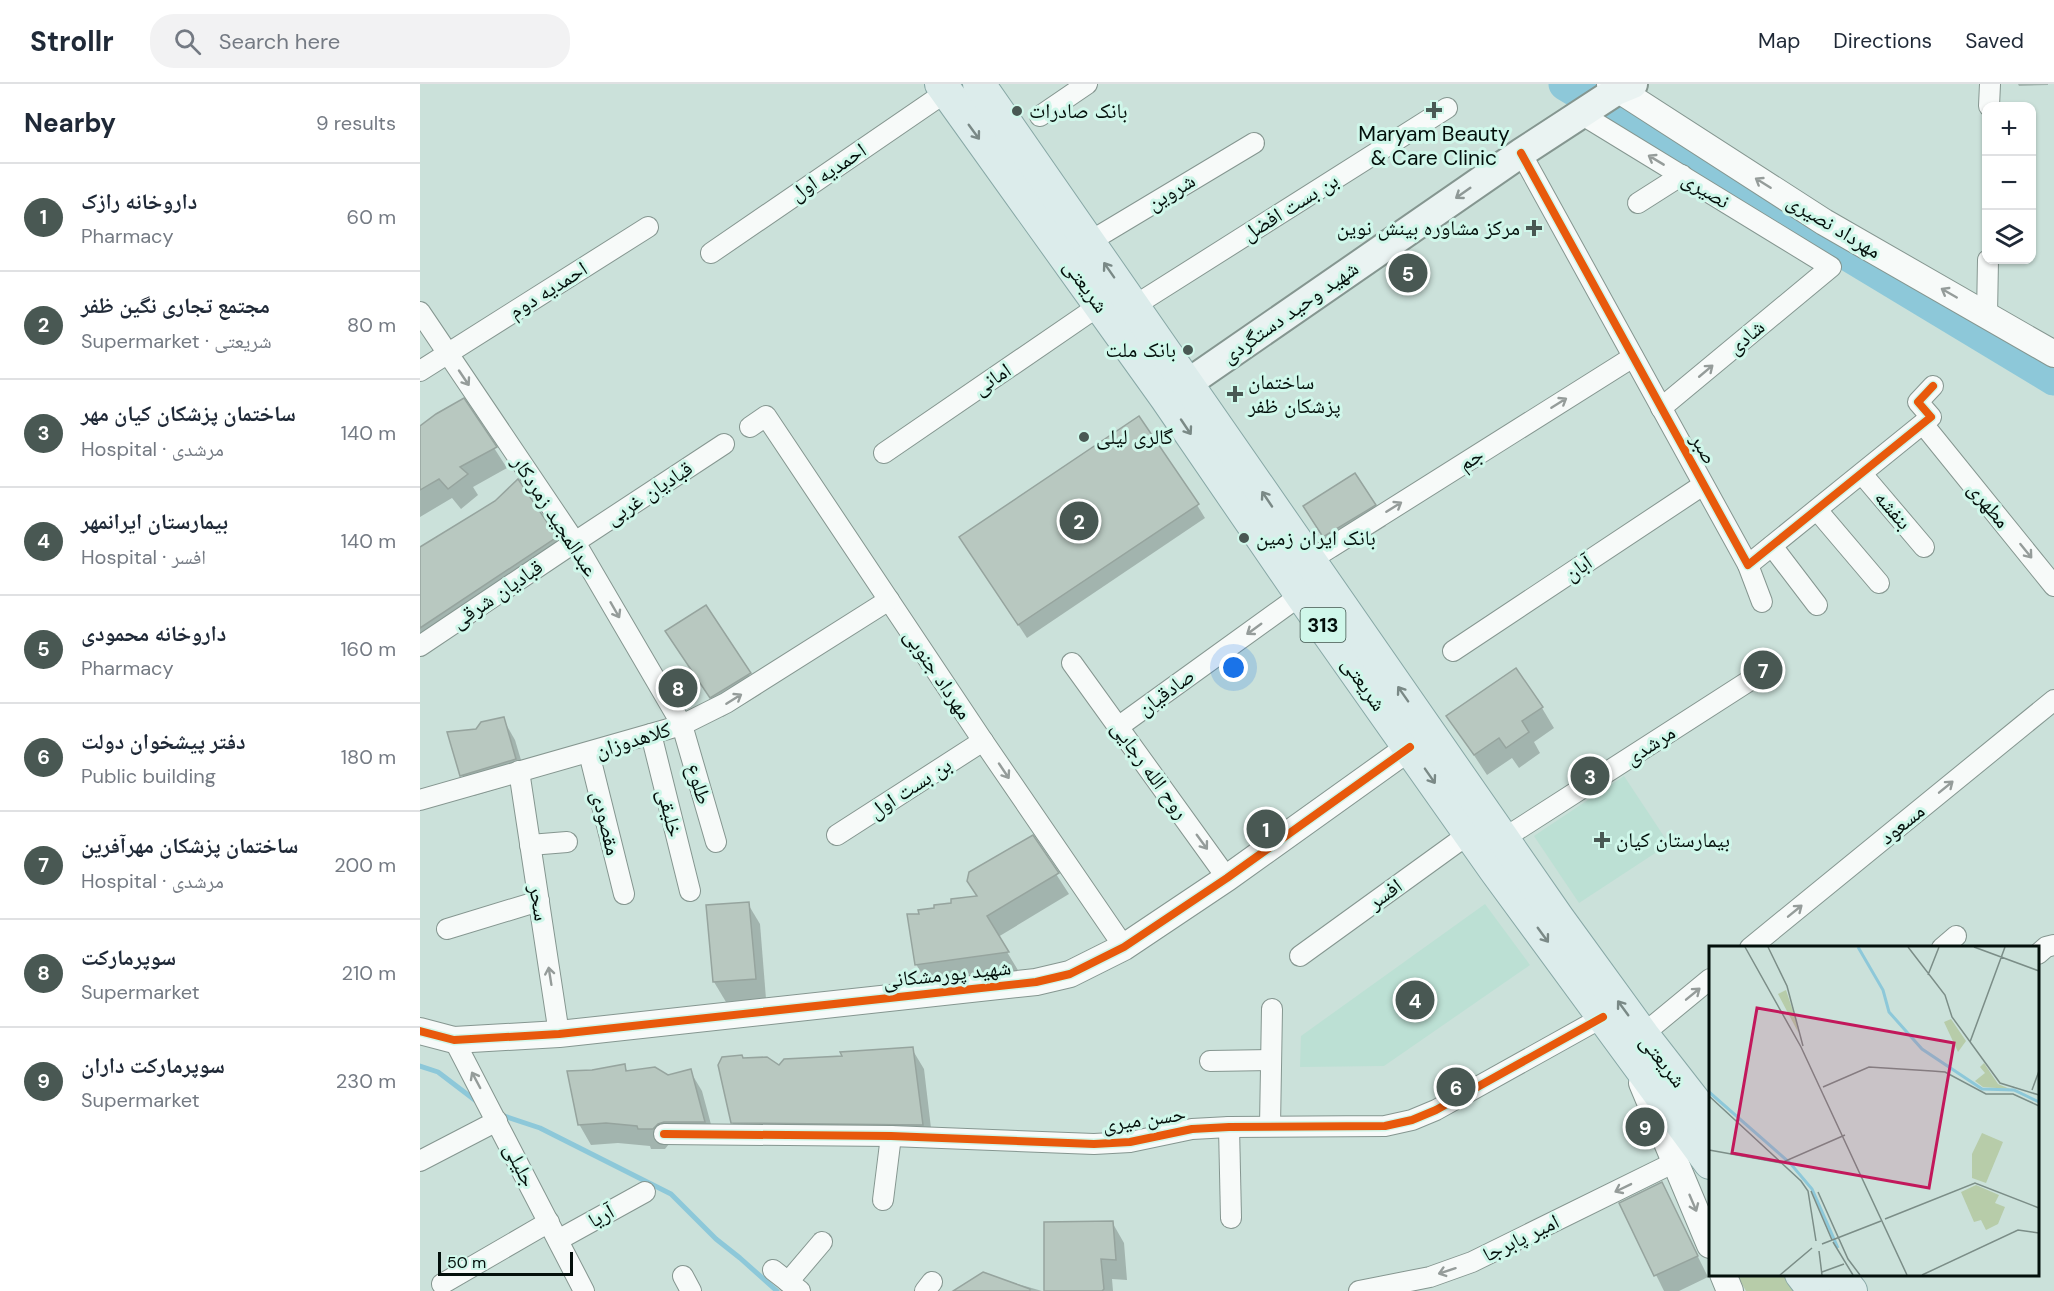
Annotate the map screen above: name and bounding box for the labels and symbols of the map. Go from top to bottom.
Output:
place label: بانک صادرات [1029,97,1128,125]
marker: Maryam Beauty & Care Clinic [1425,101,1443,119]
marker: بانک صادرات [1010,104,1024,118]
place label: Maryam Beauty & Care Clinic [1358,120,1510,172]
one-way arrow [968,123,981,139]
street label: احمدیه اول [784,136,872,208]
one-way arrow [1648,153,1665,165]
street label: نصیری [1677,165,1735,215]
street label: بن بست افضل [1237,166,1343,248]
street label: شروین [1142,167,1200,217]
one-way arrow [1755,177,1772,189]
one-way arrow [1455,187,1471,199]
street label: مهرداد نصیری [1782,187,1886,265]
place label: مرکز مشاوره بینش نوین [1337,214,1520,242]
marker: مرکز مشاوره بینش نوین [1525,219,1543,237]
pin: 5 [1388,250,1428,296]
street label: شریعتی [1057,253,1115,319]
street label: شهید وحید دستگردی [1216,254,1364,370]
street label: احمدیه دوم [503,255,593,325]
one-way arrow [1103,262,1115,278]
one-way arrow [1941,287,1958,299]
street label: شادی [1721,313,1771,361]
place label: بانک ملت [1105,336,1176,364]
marker: بانک ملت [1181,343,1195,357]
street label: امانی [968,356,1016,402]
one-way arrow [1698,364,1714,377]
place label: ساختمان پزشکان ظفر [1247,368,1341,420]
one-way arrow [458,370,470,386]
marker: ساختمان پزشکان ظفر [1226,385,1244,403]
one-way arrow [1550,397,1567,409]
one-way arrow [1180,418,1192,434]
place label: گالری لیلی [1096,423,1173,451]
street label: صبر [1684,428,1724,469]
marker: گالری لیلی [1077,430,1091,444]
street label: جم [1453,441,1489,477]
street label: عبدالمجید زمردکار [505,449,605,582]
street label: قبادیان غربی [600,454,698,532]
street label: مطهری [1962,476,2016,534]
street label: بنفشه [1868,484,1918,536]
one-way arrow [1261,492,1273,508]
pin: 2 [1060,498,1098,544]
one-way arrow [1385,501,1402,513]
place label: بانک ایران زمین [1256,524,1376,552]
marker: بانک ایران زمین [1237,531,1251,545]
one-way arrow [2019,543,2033,558]
street label: آبان [1558,548,1598,588]
street label: قبادیان شرقی [446,553,548,635]
one-way arrow [609,601,621,618]
road number: 313 [1300,608,1346,642]
street label: مهرداد جنوبی [897,623,979,725]
one-way arrow [1246,623,1262,636]
pin: 7 [1744,648,1782,692]
street label: شریعتی [1335,651,1393,717]
your location [1219,653,1248,682]
street label: صادقیان [1132,662,1200,722]
pin: 8 [658,666,698,710]
one-way arrow [1397,686,1409,702]
one-way arrow [725,692,742,704]
street label: کلاهدوزان [592,715,674,765]
street label: روح الله رجایی [1105,715,1195,825]
street label: مرشدی [1619,718,1681,772]
street label: بن بست اول [863,751,957,825]
pin: 3 [1570,754,1610,798]
street label: طلوع [680,760,718,808]
one-way arrow [998,762,1010,779]
one-way arrow [1424,767,1436,783]
one-way arrow [1938,781,1954,794]
street label: خلیقی [651,786,689,840]
street label: مقصودی [584,788,628,858]
street label: مسعود [1873,797,1931,851]
pin: 1 [1246,806,1286,852]
place label: بیمارستان کیان [1616,826,1730,854]
marker: بیمارستان کیان [1593,831,1611,849]
one-way arrow [1195,834,1208,850]
street label: افسر [1361,872,1408,917]
street label: سحر [522,882,556,923]
one-way arrow [1787,904,1803,917]
one-way arrow [1537,926,1549,942]
inset map [1709,946,2039,1276]
street label: شهید پورمشکانی [882,953,1012,995]
one-way arrow [545,967,556,987]
pin: 4 [1396,978,1434,1022]
one-way arrow [1685,987,1701,1000]
one-way arrow [1617,1000,1629,1016]
street label: شریعتی [1633,1029,1693,1093]
pin: 6 [1436,1064,1476,1110]
one-way arrow [470,1072,481,1090]
street label: حسن میری [1101,1099,1187,1139]
pin: 9 [1626,1104,1664,1150]
street label: جلیلی [497,1138,543,1192]
one-way arrow [1614,1182,1632,1194]
one-way arrow [1688,1193,1699,1211]
street label: آریا [583,1197,620,1234]
street label: امیر پابرجا [1478,1208,1564,1268]
scale bar [438,1249,573,1276]
one-way arrow [1438,1267,1457,1278]

